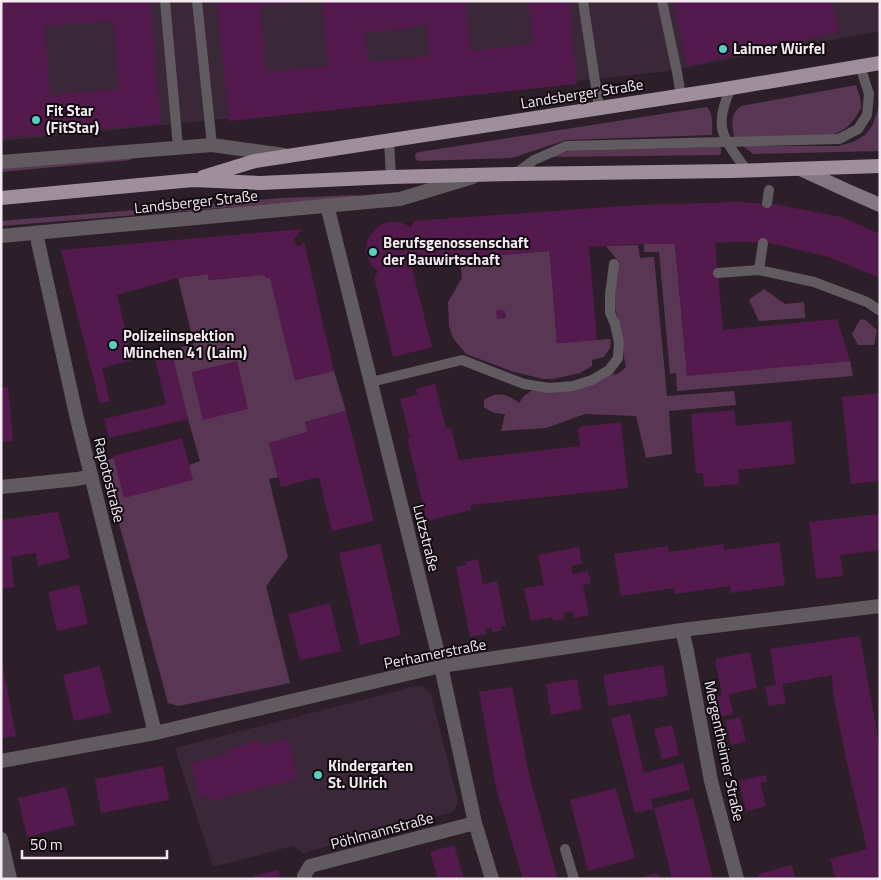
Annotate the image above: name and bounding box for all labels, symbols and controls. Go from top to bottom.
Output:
place label: Laimer Würfel [733,37,825,60]
marker: Laimer Würfel [717,43,729,55]
street label: Landsberger Straße [519,72,645,115]
place label: Fit Star (FitStar) [46,99,100,139]
marker: Fit Star (FitStar) [30,114,42,126]
street label: Landsberger Straße [133,184,259,219]
place label: Berufsgenossenschaft der Bauwirtschaft [383,231,529,271]
marker: Berufsgenossenschaft der Bauwirtschaft [367,246,379,258]
place label: Polizeiinspektion München 41 (Laim) [123,324,247,364]
marker: Polizeiinspektion München 41 (Laim) [107,339,119,351]
street label: Rapotostraße [88,435,131,525]
street label: Lutzstraße [407,502,446,574]
street label: Perhamerstraße [382,632,488,675]
street label: Mergentheimer Straße [698,678,751,823]
place label: Kindergarten St. UIrich [328,754,413,794]
marker: Kindergarten St. UIrich [312,769,324,781]
street label: Pöhlmannstraße [328,806,436,855]
scale bar [22,828,168,860]
text: 50 m [30,833,63,856]

